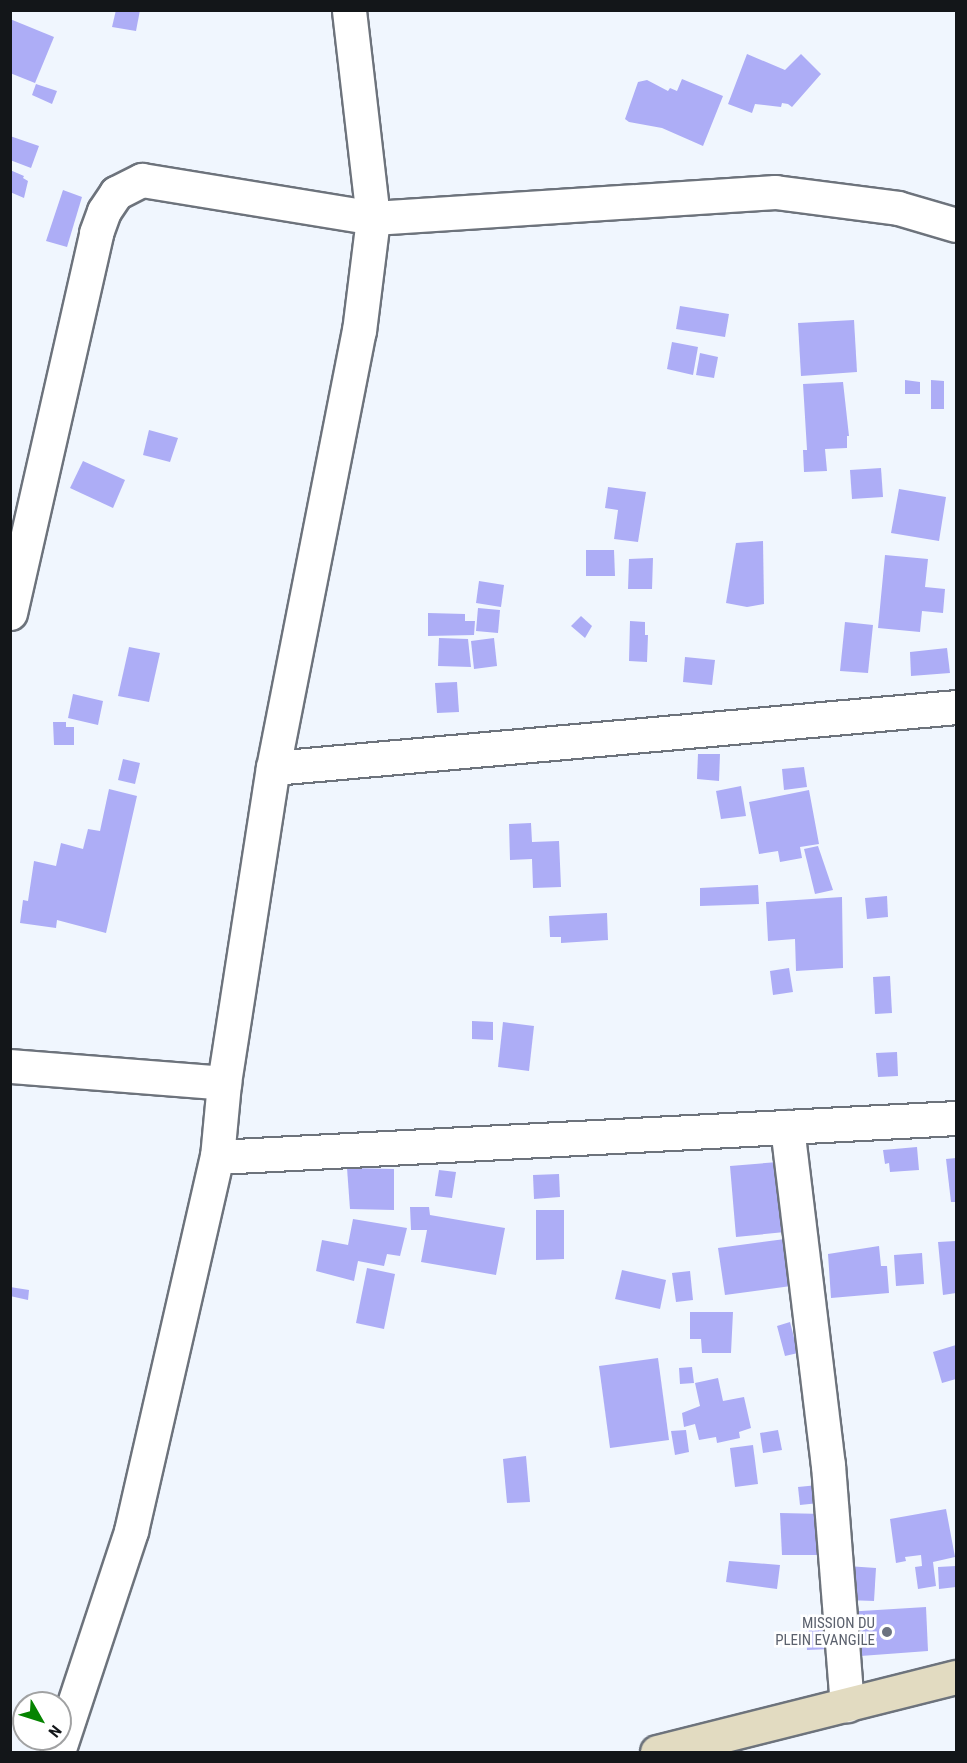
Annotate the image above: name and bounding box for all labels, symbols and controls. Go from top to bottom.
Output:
place label: MISSION DU PLEIN EVANGILE [775,1614,875,1649]
marker: MISSION DU PLEIN EVANGILE [880,1625,894,1639]
north arrow [12,1691,72,1751]
text: N [44,1722,65,1741]

